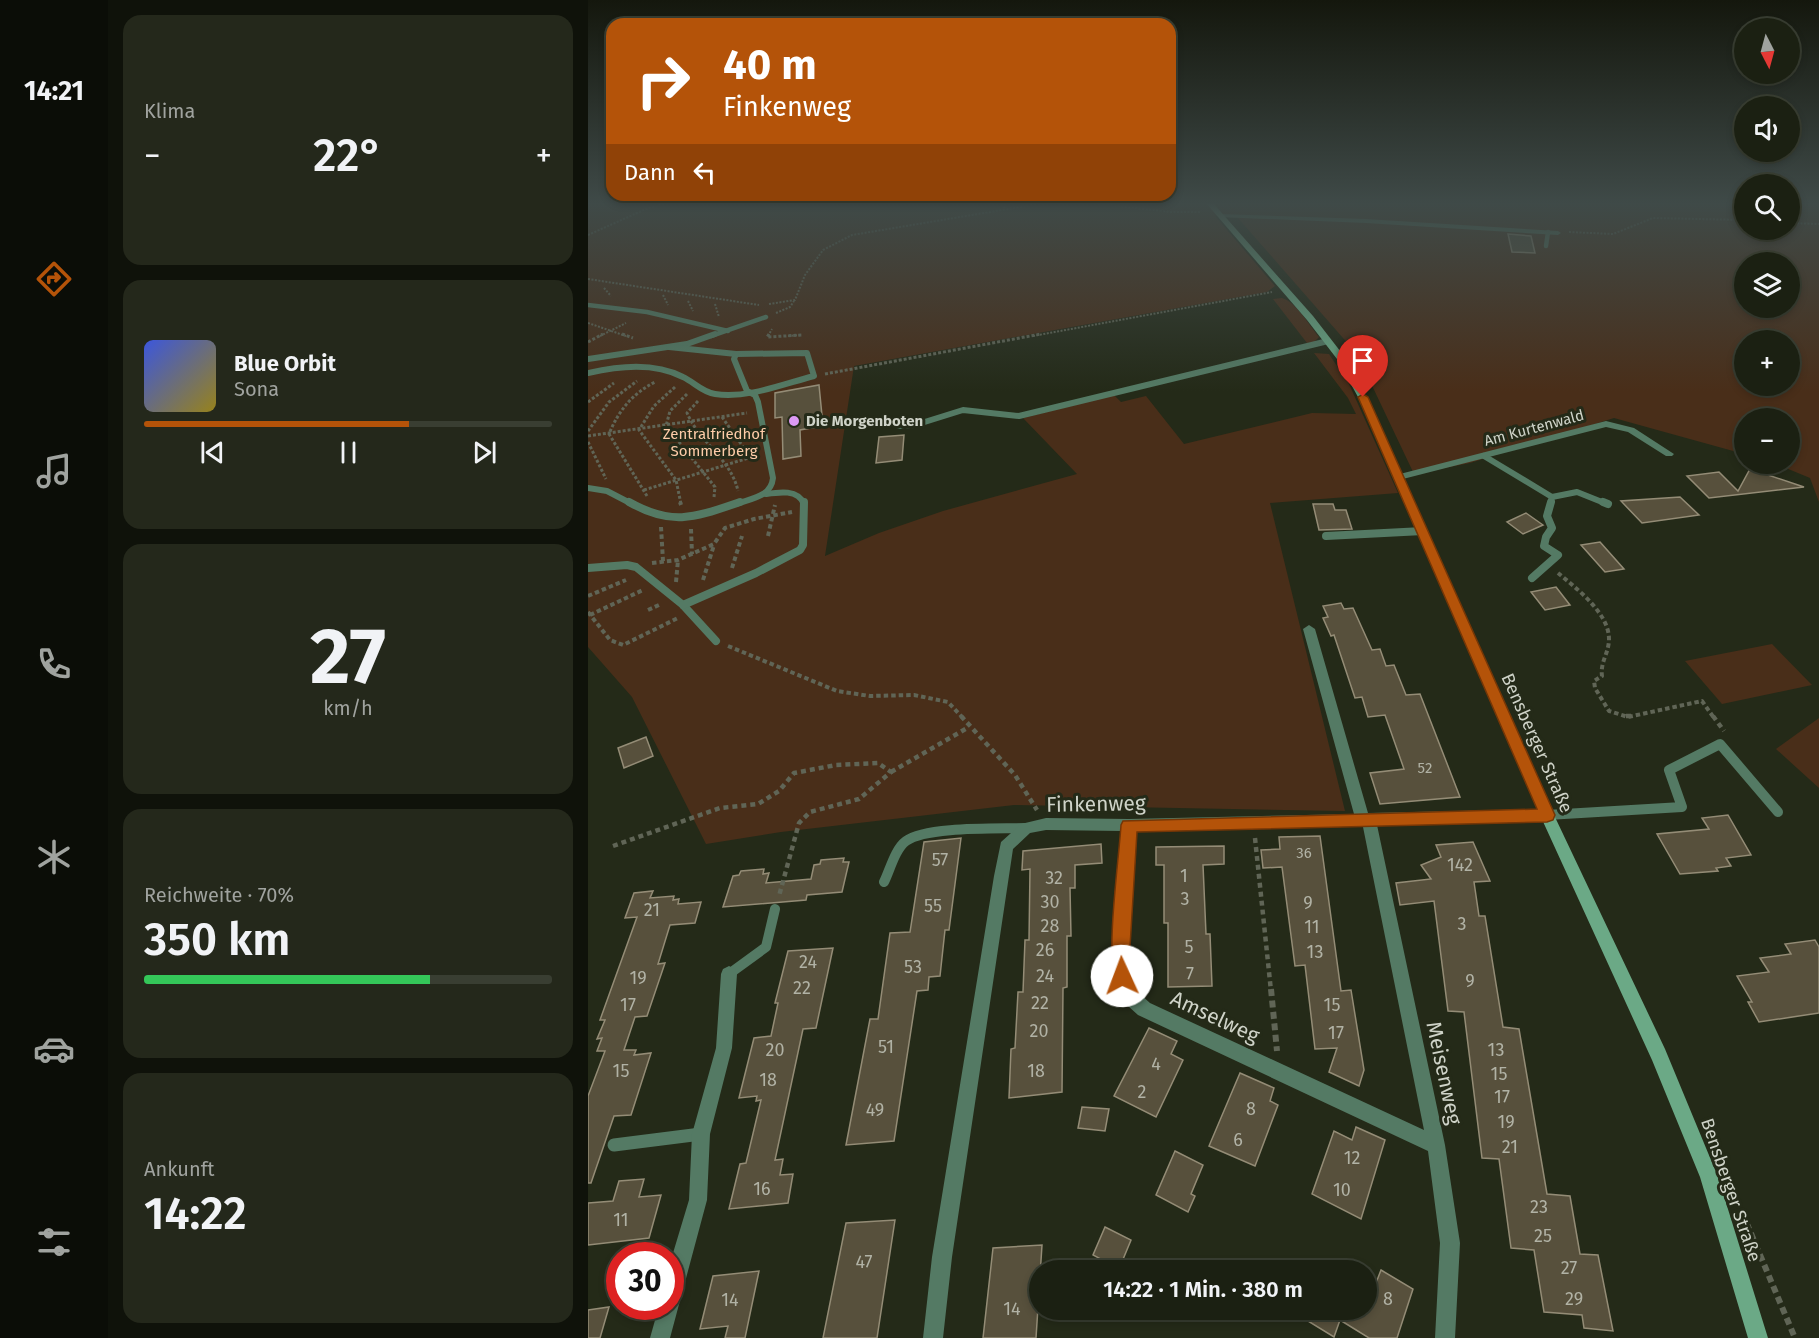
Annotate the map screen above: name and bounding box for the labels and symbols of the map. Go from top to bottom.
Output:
north arrow [1734,18,1800,84]
pin [1337,335,1388,397]
street label: Am Kurtenwald [1482,406,1586,450]
place label: Die Morgenboten [806,412,923,430]
marker: Die Morgenboten [787,414,801,428]
park label: Zentralfriedhof Sommerberg [663,425,766,460]
street label: Bensberger Straße [1496,670,1578,816]
house number: 52 [1418,759,1432,777]
street label: Finkenweg [1046,790,1146,818]
house number: 36 [1296,844,1312,862]
house number: 57 [932,849,948,871]
house number: 142 [1447,854,1473,876]
house number: 1 [1180,865,1188,887]
house number: 32 [1045,867,1063,889]
house number: 3 [1181,888,1189,910]
house number: 30 [1040,891,1060,913]
house number: 9 [1303,892,1313,914]
house number: 55 [924,895,942,917]
house number: 21 [644,899,660,921]
house number: 3 [1458,913,1466,935]
house number: 28 [1041,915,1059,937]
house number: 11 [1304,916,1320,938]
house number: 5 [1184,936,1194,958]
house number: 26 [1036,939,1054,961]
house number: 13 [1307,941,1323,963]
position arrow [1090,944,1154,1008]
house number: 24 [799,951,817,973]
house number: 53 [904,956,922,978]
house number: 7 [1186,963,1194,985]
house number: 24 [1036,965,1054,987]
house number: 19 [629,967,647,989]
house number: 9 [1465,970,1475,992]
house number: 22 [793,977,811,999]
street label: Amselweg [1167,985,1264,1049]
house number: 22 [1031,992,1049,1014]
house number: 17 [620,994,636,1016]
house number: 15 [1324,994,1340,1016]
street label: Meisenweg [1420,1019,1468,1127]
house number: 20 [1030,1020,1048,1042]
house number: 17 [1328,1022,1344,1044]
house number: 51 [878,1036,894,1058]
house number: 20 [766,1039,784,1061]
house number: 13 [1488,1039,1504,1061]
house number: 4 [1151,1053,1161,1075]
house number: 15 [613,1060,629,1082]
house number: 18 [1027,1060,1045,1082]
house number: 15 [1491,1063,1507,1085]
house number: 18 [759,1069,777,1091]
house number: 2 [1138,1081,1147,1103]
house number: 17 [1494,1086,1510,1108]
house number: 8 [1246,1098,1256,1120]
house number: 49 [866,1099,884,1121]
house number: 19 [1497,1111,1515,1133]
street label: Bensberger Straße [1696,1115,1766,1265]
house number: 6 [1233,1129,1243,1151]
house number: 21 [1502,1136,1518,1158]
house number: 12 [1344,1147,1360,1169]
house number: 16 [753,1178,771,1200]
house number: 10 [1333,1179,1351,1201]
house number: 23 [1530,1196,1548,1218]
house number: 11 [613,1209,629,1231]
house number: 25 [1534,1225,1552,1247]
speed limit sign: 30 [606,1242,684,1320]
house number: 47 [855,1251,873,1273]
house number: 27 [1561,1257,1577,1279]
house number: 8 [1383,1288,1393,1310]
house number: 29 [1565,1288,1583,1310]
house number: 14 [721,1289,739,1311]
house number: 14 [1003,1298,1021,1320]

